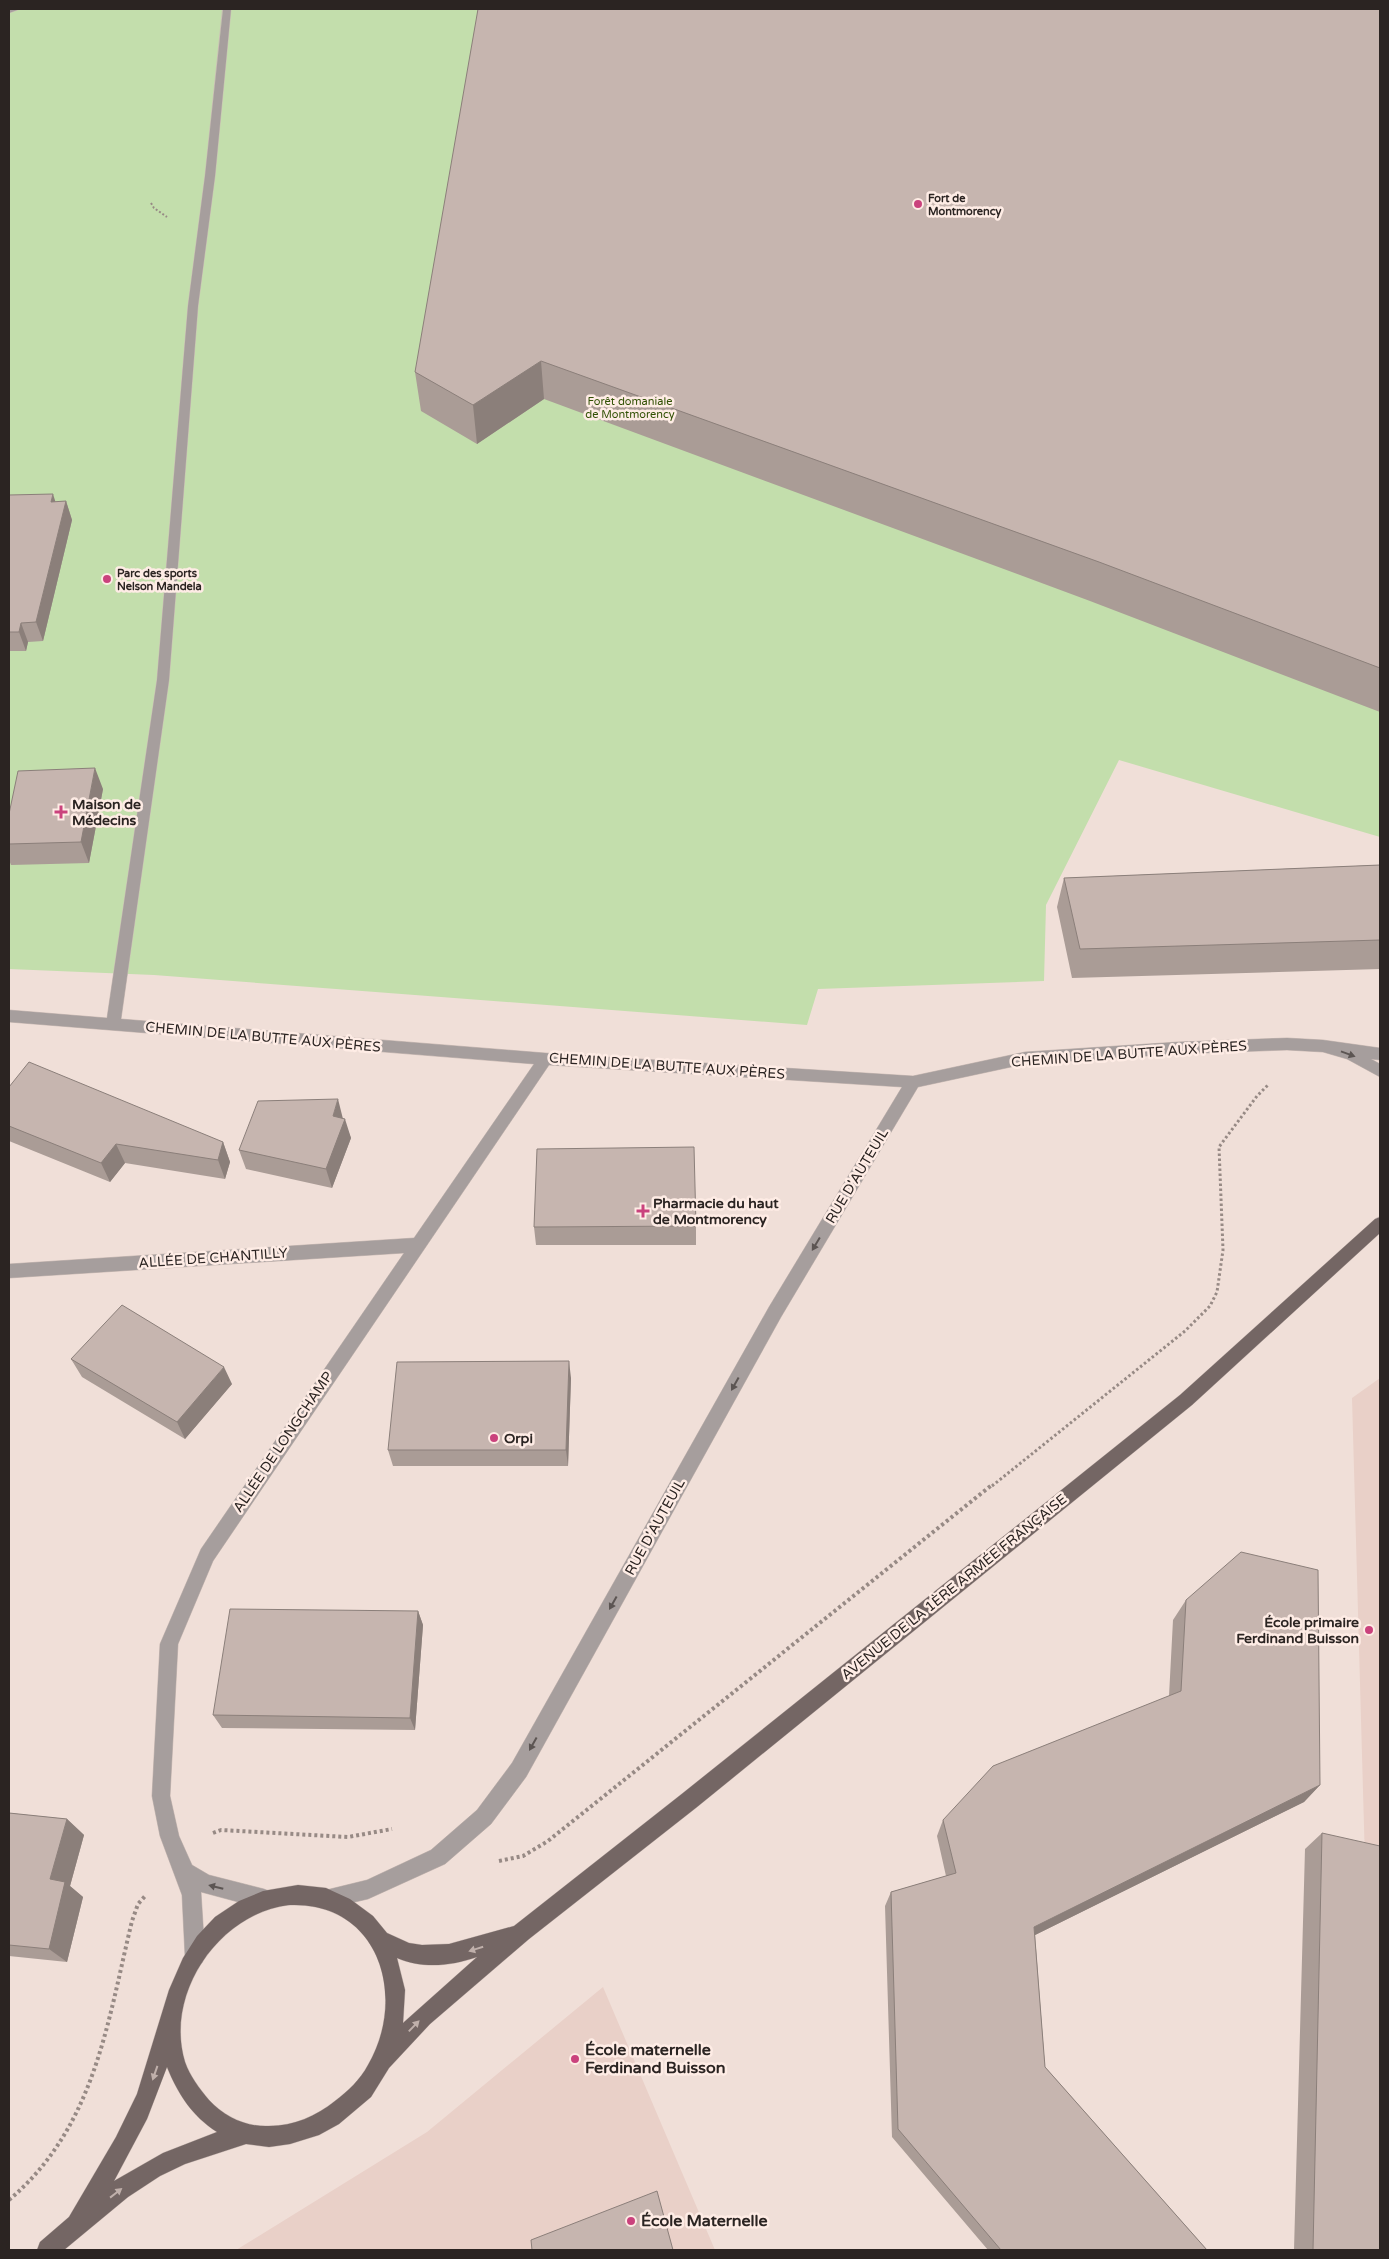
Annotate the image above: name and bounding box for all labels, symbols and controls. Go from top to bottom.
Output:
place label: Fort de Montmorency [928,192,1002,219]
marker: Fort de Montmorency [912,198,924,210]
park label: Forêt domaniale de Montmorency [585,395,675,421]
place label: Parc des sports Nelson Mandela [117,567,202,593]
marker: Parc des sports Nelson Mandela [101,573,113,585]
place label: Maison de Médecins [72,796,141,829]
marker: Maison de Médecins [54,805,68,819]
street label: CHEMIN DE LA BUTTE AUX PÈRES [145,1018,382,1056]
street label: CHEMIN DE LA BUTTE AUX PÈRES [1011,1037,1248,1071]
street label: CHEMIN DE LA BUTTE AUX PÈRES [549,1049,786,1083]
one-way arrow [1341,1050,1356,1058]
street label: RUE D'AUTEUIL [822,1125,892,1227]
place label: Pharmacie du haut de Montmorency [653,1195,779,1228]
marker: Pharmacie du haut de Montmorency [637,1205,649,1217]
one-way arrow [812,1237,821,1250]
street label: ALLÉE DE CHANTILLY [138,1244,288,1272]
street label: ALLÉE DE LONGCHAMP [230,1368,336,1516]
one-way arrow [730,1378,739,1391]
place label: Orpi [504,1430,533,1447]
marker: Orpi [488,1432,500,1444]
street label: RUE D'AUTEUIL [621,1476,689,1578]
street label: AVENUE DE LA 1ÈRE ARMÉE FRANÇAISE [838,1491,1070,1683]
one-way arrow [608,1596,617,1609]
place label: École primaire Ferdinand Buisson [1236,1614,1359,1647]
marker: École primaire Ferdinand Buisson [1363,1624,1375,1636]
one-way arrow [529,1738,538,1751]
one-way arrow [209,1883,224,1891]
one-way arrow [468,1945,483,1953]
one-way arrow [408,2020,420,2032]
place label: École maternelle Ferdinand Buisson [585,2040,725,2078]
marker: École maternelle Ferdinand Buisson [569,2053,581,2065]
one-way arrow [150,2066,158,2081]
one-way arrow [109,2188,122,2199]
place label: École Maternelle [641,2211,768,2231]
marker: École Maternelle [625,2215,637,2227]

